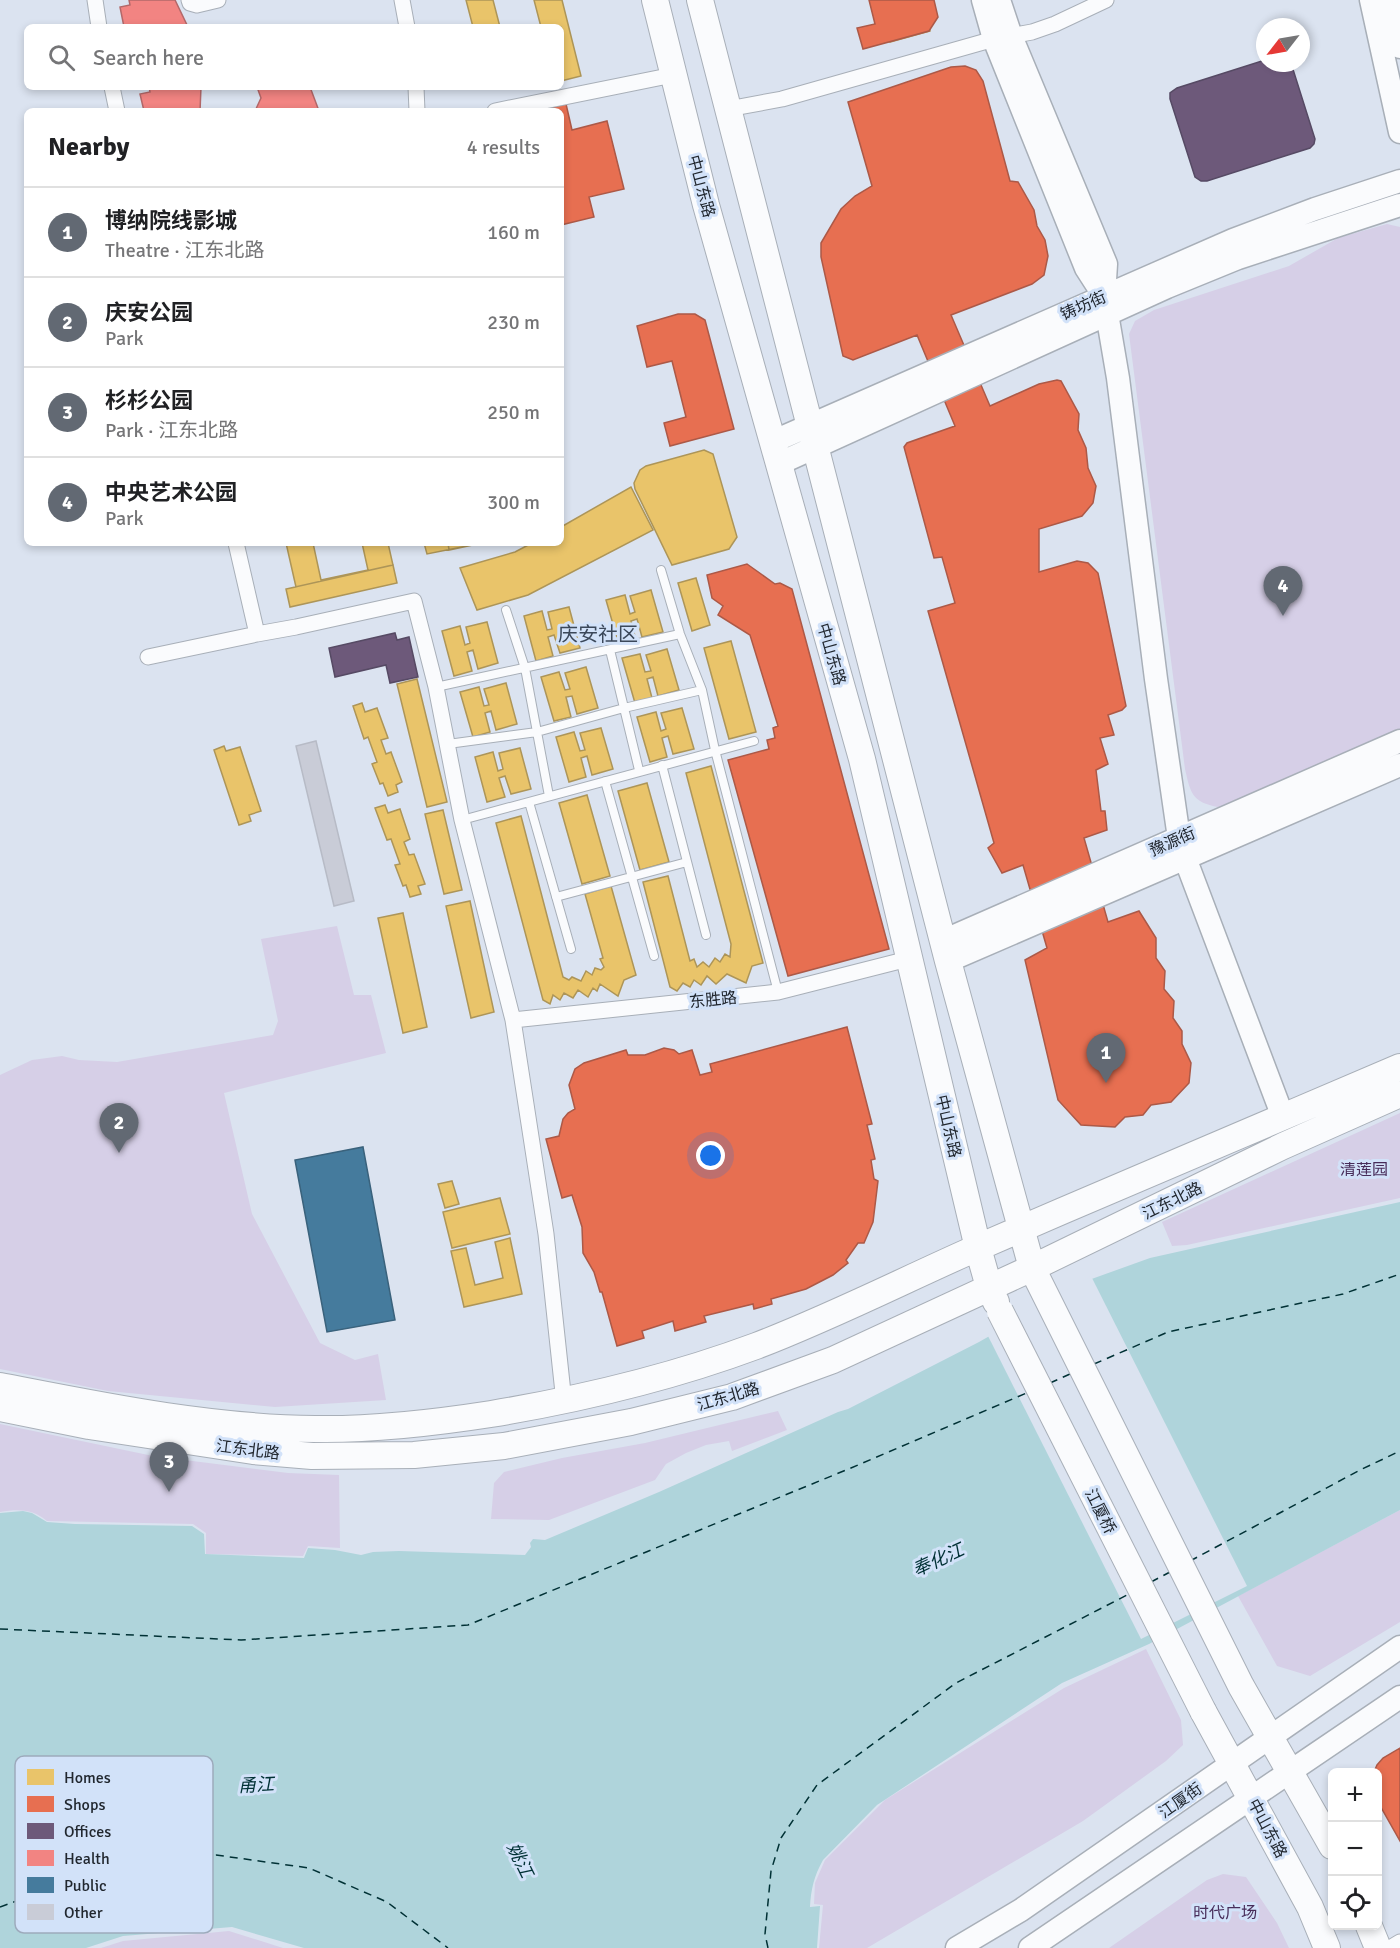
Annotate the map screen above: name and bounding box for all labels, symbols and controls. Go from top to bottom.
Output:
north arrow [1256,18,1310,72]
search box [24,24,564,90]
icon: search [45,41,78,74]
text: Search here [93,44,204,71]
text: Nearby [48,131,129,163]
text: 4 results [467,135,540,160]
street label: 中山东路 [683,153,719,220]
text: 博纳院线影城 [105,207,237,234]
text: 1 [62,220,73,245]
text: 160 m [487,220,540,245]
text: Theatre · 江东北路 [105,238,265,263]
street label: 铸坊街 [1057,287,1109,325]
text: 庆安公园 [105,299,193,326]
text: 2 [62,310,73,335]
text: 230 m [487,310,540,335]
text: Park [105,326,143,351]
text: 杉杉公园 [105,387,193,414]
text: 3 [62,400,73,425]
text: 250 m [487,400,540,425]
text: Park · 江东北路 [105,418,238,443]
text: 中央艺术公园 [105,479,237,506]
text: 4 [62,490,73,515]
text: 300 m [487,490,540,515]
text: Park [105,506,143,531]
pin: 4 [1264,566,1302,616]
street label: 中山东路 [813,621,849,688]
district label: 庆安社区 [558,622,638,647]
street label: 豫源街 [1146,823,1198,861]
street label: 东胜路 [688,988,738,1012]
pin: 1 [1086,1034,1126,1083]
street label: 中山东路 [931,1093,965,1160]
pin: 2 [100,1104,138,1153]
your location [696,1141,725,1170]
park label: 清莲园 [1340,1160,1388,1180]
street label: 江东北路 [1139,1178,1206,1224]
street label: 江东北路 [695,1379,762,1415]
street label: 江东北路 [215,1436,281,1464]
pin: 3 [150,1442,188,1492]
street label: 江厦桥 [1080,1486,1120,1537]
water label: 奉化江 [909,1538,969,1581]
legend [15,1756,213,1933]
text: Homes [64,1768,111,1788]
map controls [1328,1768,1382,1930]
button: + [1328,1768,1382,1822]
water label: 甬江 [237,1773,277,1797]
street label: 江厦街 [1155,1779,1206,1823]
text: Shops [64,1795,105,1815]
street label: 中山东路 [1243,1796,1291,1861]
text: Offices [64,1822,111,1842]
button: − [1328,1822,1382,1876]
water label: 姚江 [502,1839,539,1883]
text: Health [64,1849,110,1869]
text: Public [64,1876,107,1896]
button: locate [1328,1876,1382,1930]
text: Other [64,1903,103,1923]
park label: 时代广场 [1193,1903,1257,1923]

